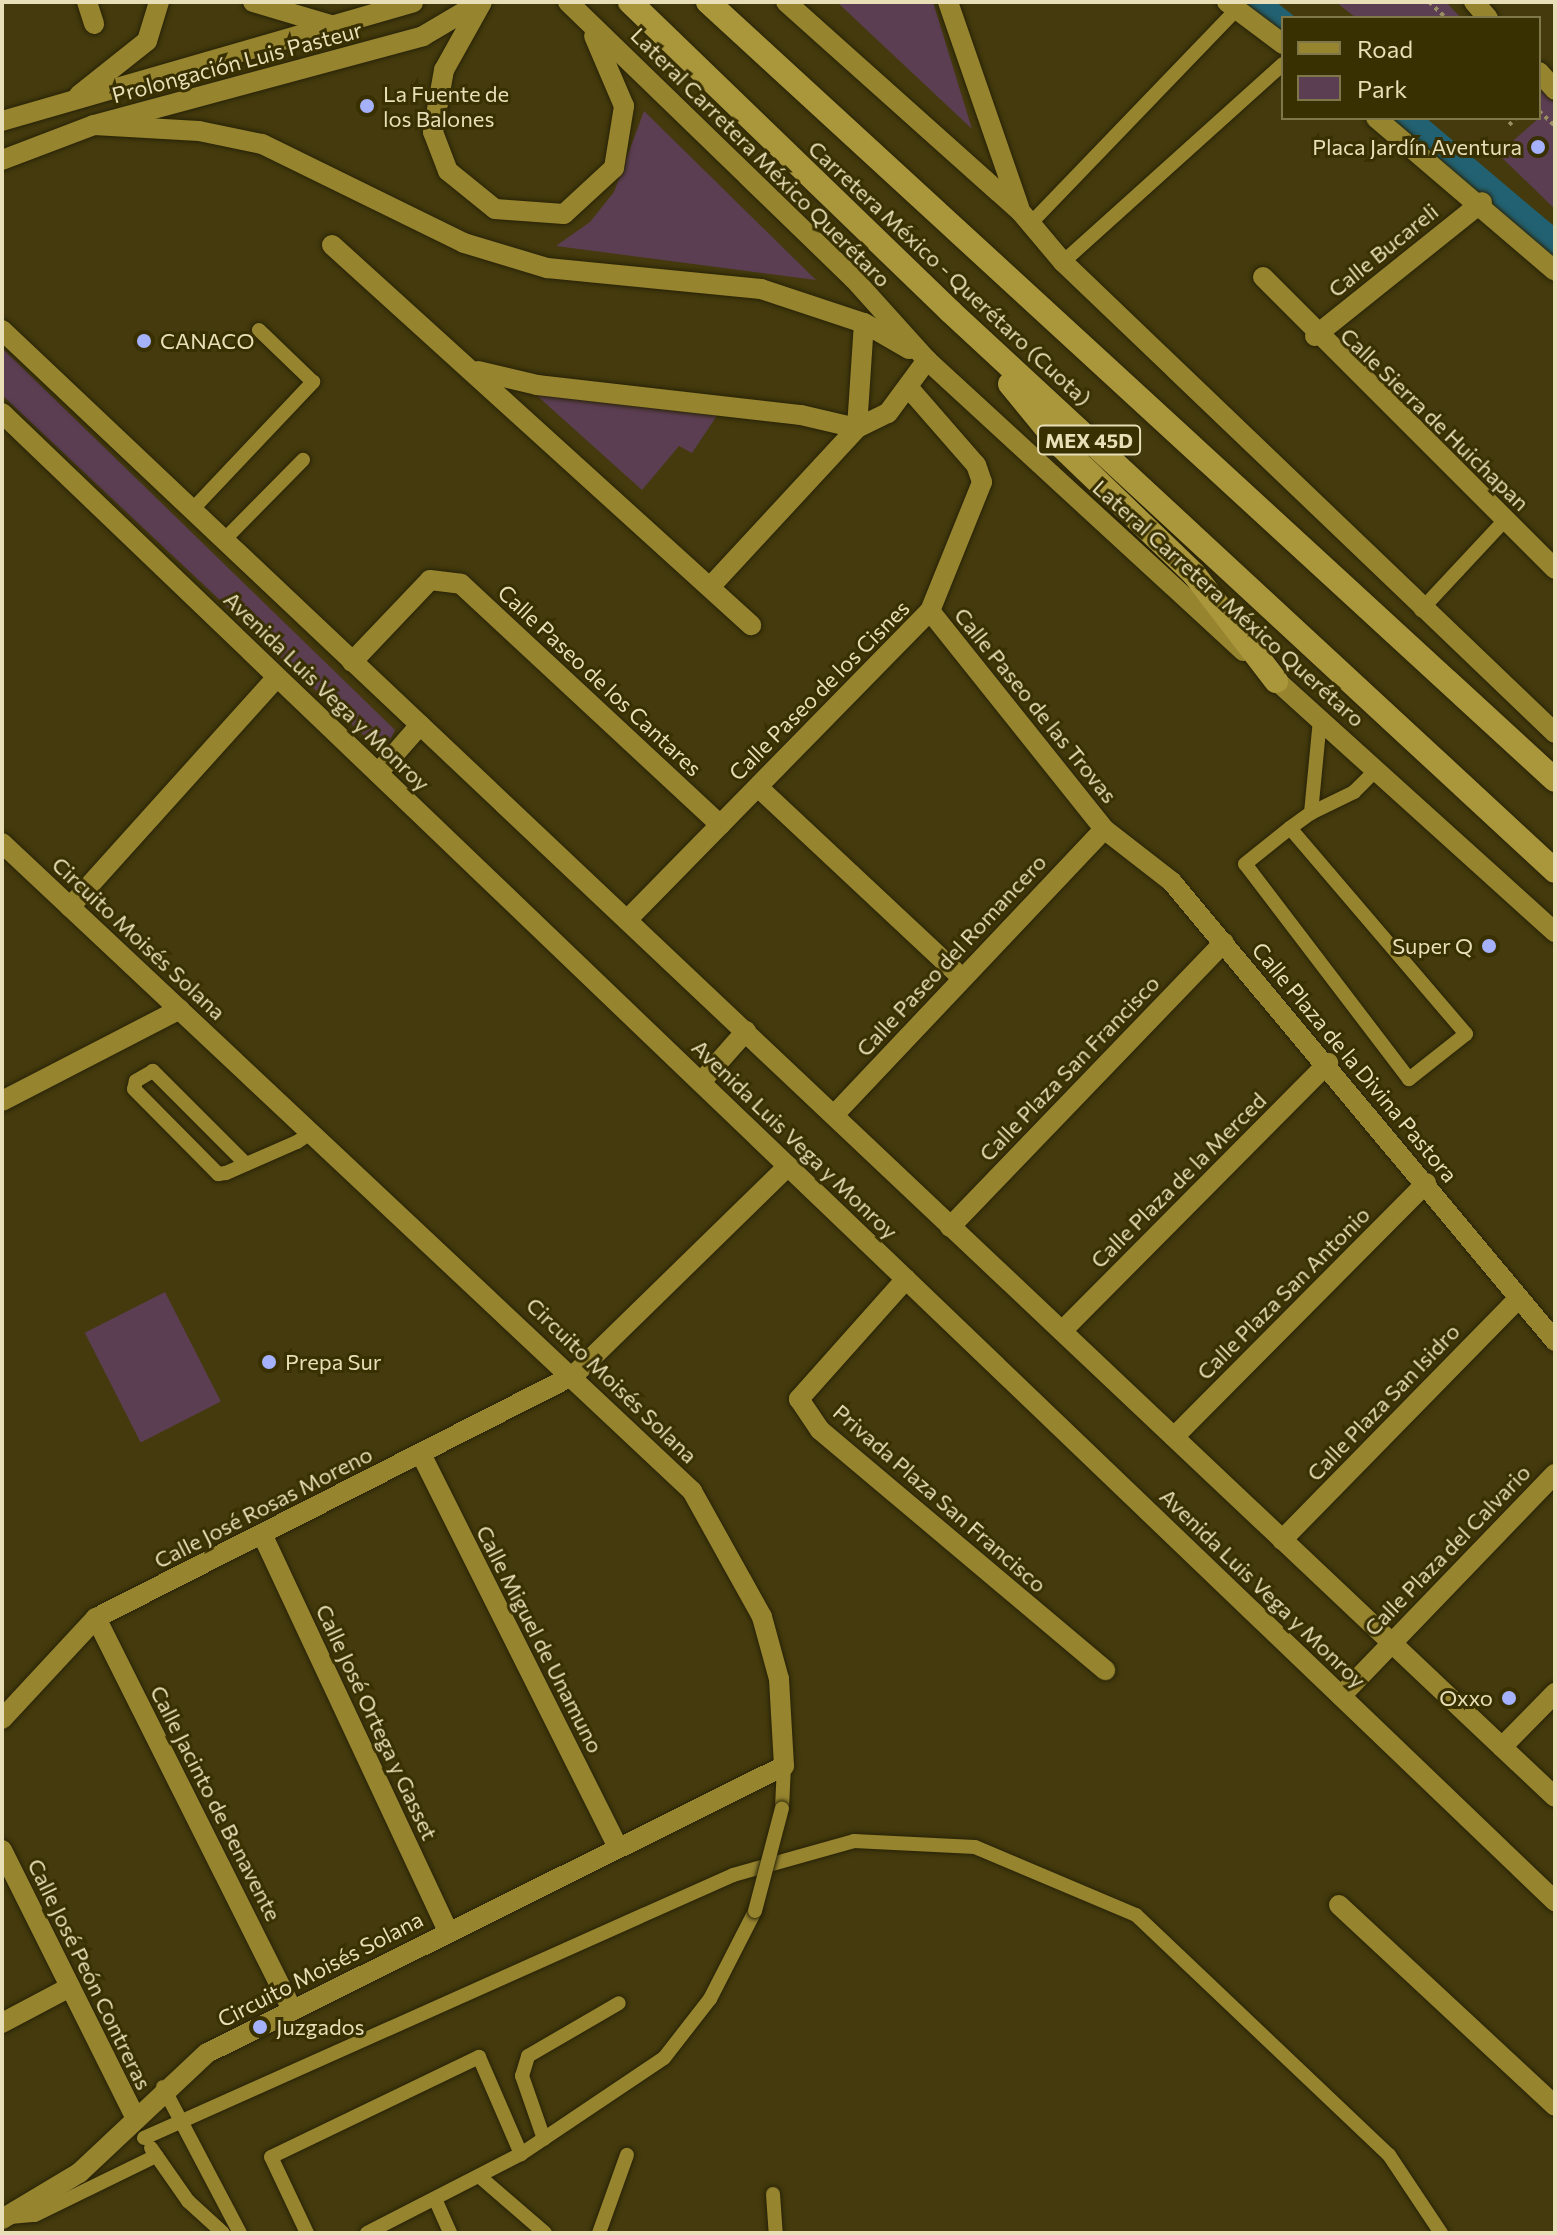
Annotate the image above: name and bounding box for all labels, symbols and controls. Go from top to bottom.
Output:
street label: Prolongación Luis Pasteur [109,16,365,108]
legend [1281,16,1541,120]
street label: Lateral Carretera México Querétaro [626,22,896,292]
text: Road [1357,34,1413,63]
text: Park [1357,74,1407,103]
place label: La Fuente de los Balones [383,80,509,132]
marker: La Fuente de los Balones [358,97,376,115]
place label: Placa Jardín Aventura [1312,134,1522,160]
street label: Carretera México - Querétaro (Cuota) [803,135,1097,411]
marker: Placa Jardín Aventura [1529,138,1547,156]
street label: Calle Bucareli [1323,198,1443,302]
street label: Calle Sierra de Huichapan [1335,322,1535,516]
place label: CANACO [160,328,254,354]
marker: CANACO [135,332,153,350]
road number: MEX 45D [1037,424,1141,456]
street label: Lateral Carretera México Querétaro [1088,474,1370,732]
street label: Calle Paseo de los Cantares [493,579,707,781]
street label: Avenida Luis Vega y Monroy [219,586,435,796]
street label: Calle Paseo de los Cisnes [723,594,915,786]
street label: Calle Paseo de las Trovas [949,602,1123,808]
street label: Calle Paseo del Romancero [850,849,1052,1061]
street label: Circuito Moisés Solana [47,851,231,1025]
place label: Super Q [1392,933,1473,959]
street label: Calle Plaza de la Divina Pastora [1247,937,1463,1187]
marker: Super Q [1480,937,1498,955]
street label: Calle Plaza San Francisco [973,970,1165,1166]
street label: Avenida Luis Vega y Monroy [687,1034,903,1244]
street label: Calle Plaza de la Merced [1085,1087,1271,1273]
street label: Calle Plaza San Antonio [1191,1201,1375,1385]
street label: Circuito Moisés Solana [521,1292,703,1468]
street label: Calle Plaza San Isidro [1301,1318,1465,1486]
place label: Prepa Sur [285,1349,382,1375]
marker: Prepa Sur [260,1353,278,1371]
street label: Privada Plaza San Francisco [828,1398,1052,1598]
street label: Calle José Rosas Moreno [149,1440,377,1574]
street label: Calle Plaza del Calvario [1358,1459,1536,1641]
street label: Avenida Luis Vega y Monroy [1155,1483,1371,1693]
street label: Calle Miguel de Unamuno [471,1521,609,1757]
street label: Calle José Ortega y Gasset [311,1600,443,1844]
street label: Calle Jacinto de Benavente [145,1681,287,1925]
place label: Oxxo [1439,1685,1493,1711]
marker: Oxxo [1500,1689,1518,1707]
street label: Calle José Peón Contreras [23,1854,157,2094]
street label: Circuito Moisés Solana [213,1906,427,2032]
place label: Juzgados [276,2014,365,2040]
marker: Juzgados [251,2018,269,2036]

